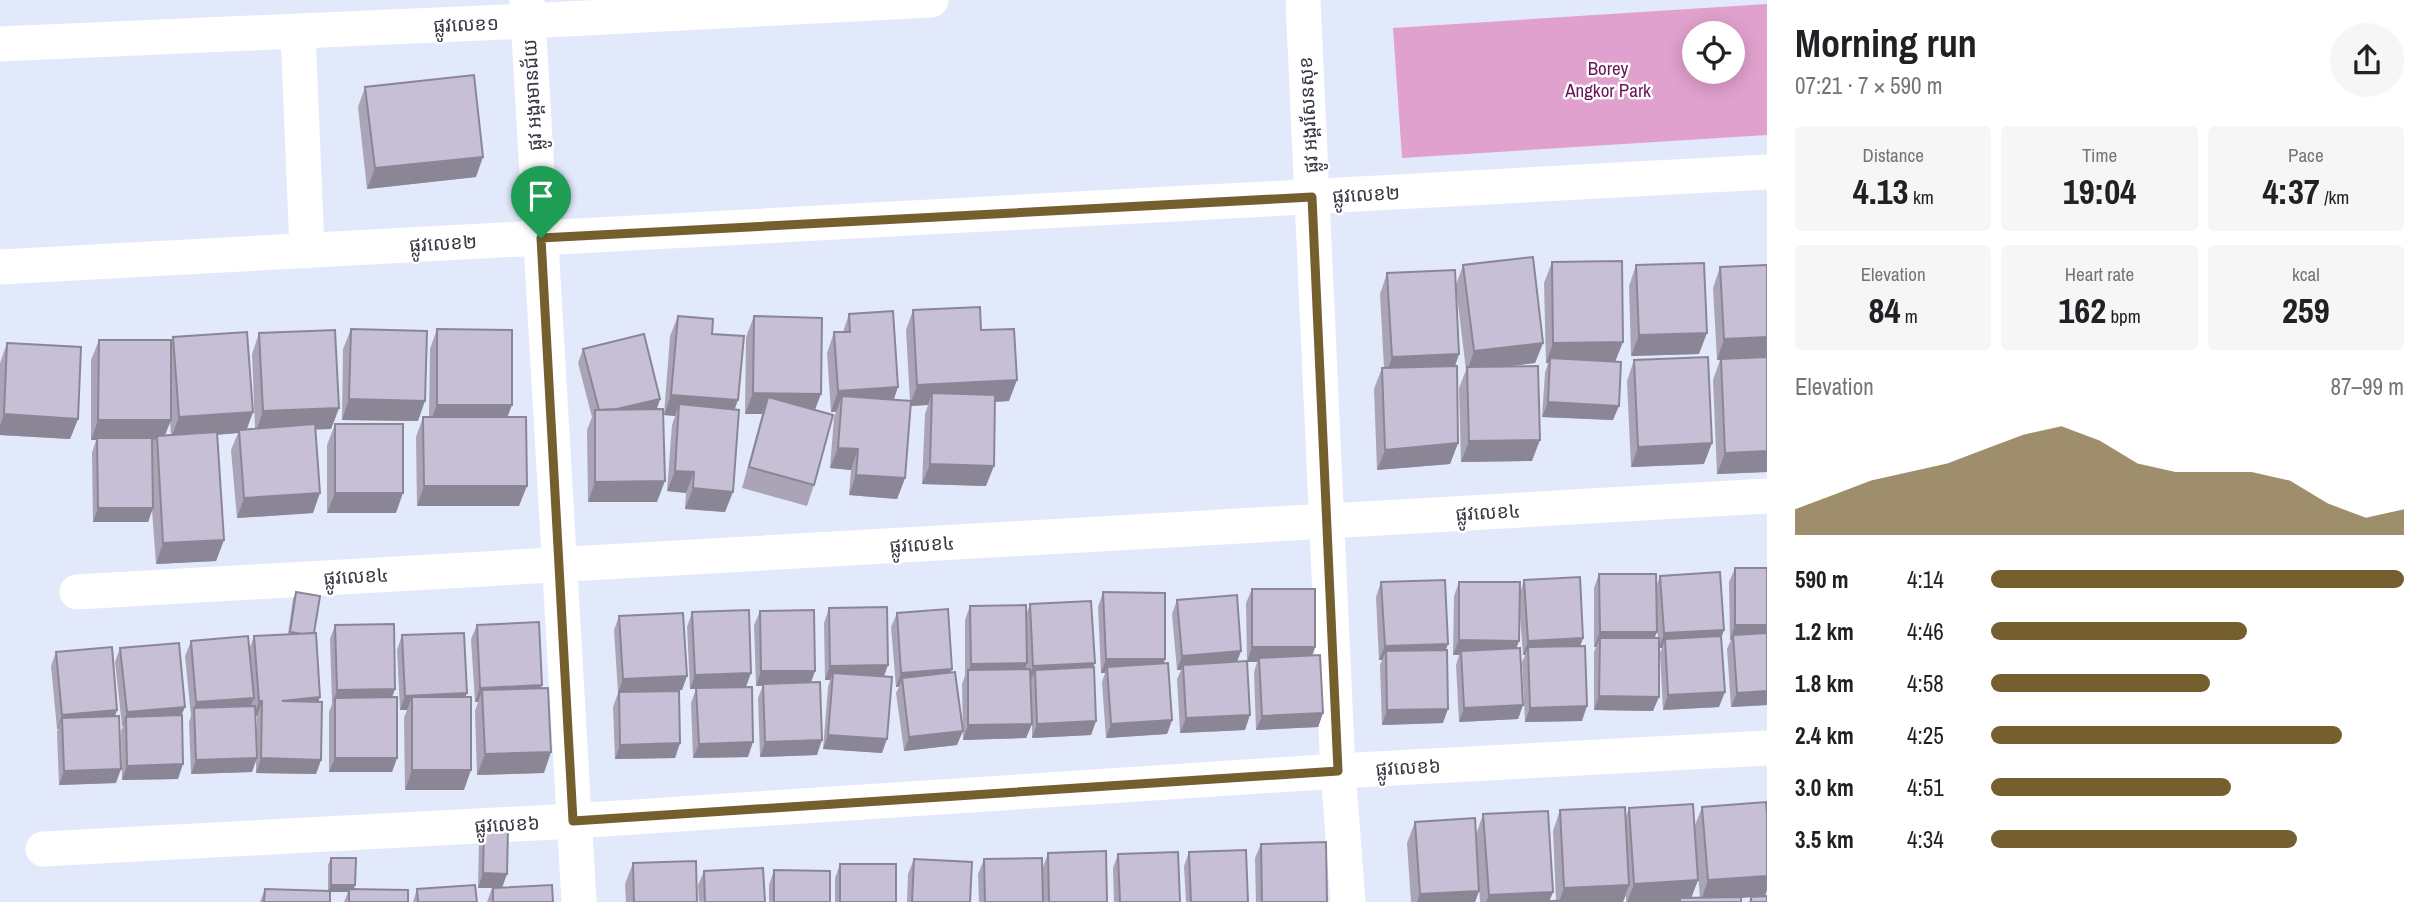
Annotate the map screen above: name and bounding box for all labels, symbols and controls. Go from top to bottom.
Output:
street label: ផ្លូវលេខ១ [433,10,499,43]
text: Morning run [1795,18,1977,69]
map controls [1682,21,1745,84]
button: locate [1682,21,1745,84]
button: share [2330,23,2404,97]
street label: ផ្លូវ អង្គរមានជ័យ [516,38,553,152]
park label: Borey Angkor Park [1564,55,1651,103]
street label: ផ្លូវ អង្គរសែនសុខ [1292,56,1329,174]
text: 07:21 · 7 × 590 m [1795,70,1942,101]
text: Distance [1862,142,1924,168]
text: Time [2082,142,2117,168]
text: Pace [2288,142,2324,168]
pin [511,166,571,238]
text: 4.13 [1853,168,1909,215]
text: 19:04 [2063,168,2136,215]
text: 4:37 [2262,168,2320,215]
icon: arrive [522,177,560,215]
street label: ផ្លូវលេខ២ [1332,179,1401,213]
text: km [1909,184,1934,210]
text: /km [2320,184,2349,210]
street label: ផ្លូវលេខ២ [409,228,478,262]
text: Elevation [1861,261,1926,287]
text: Heart rate [2065,261,2134,287]
text: kcal [2292,261,2320,287]
text: 84 [1869,287,1900,334]
text: 162 [2058,287,2106,334]
text: 259 [2282,287,2330,334]
text: m [1900,303,1918,329]
text: bpm [2106,303,2141,329]
text: Elevation [1795,371,1874,402]
text: 87–99 m [2331,371,2404,402]
street label: ផ្លូវលេខ៤ [1455,497,1522,531]
street label: ផ្លូវលេខ៤ [889,529,956,563]
street label: ផ្លូវលេខ៤ [323,561,390,595]
text: 590 m [1795,564,1848,595]
text: 4:14 [1907,564,1944,595]
text: 1.2 km [1795,616,1854,647]
text: 4:46 [1907,616,1944,647]
text: 1.8 km [1795,668,1854,699]
text: 4:58 [1907,668,1944,699]
text: 2.4 km [1795,720,1854,751]
text: 4:25 [1907,720,1944,751]
street label: ផ្លូវលេខ៦ [1375,752,1442,786]
text: 3.0 km [1795,772,1854,803]
text: 4:51 [1907,772,1944,803]
street label: ផ្លូវលេខ៦ [474,809,541,843]
text: 3.5 km [1795,824,1854,855]
text: 4:34 [1907,824,1944,855]

